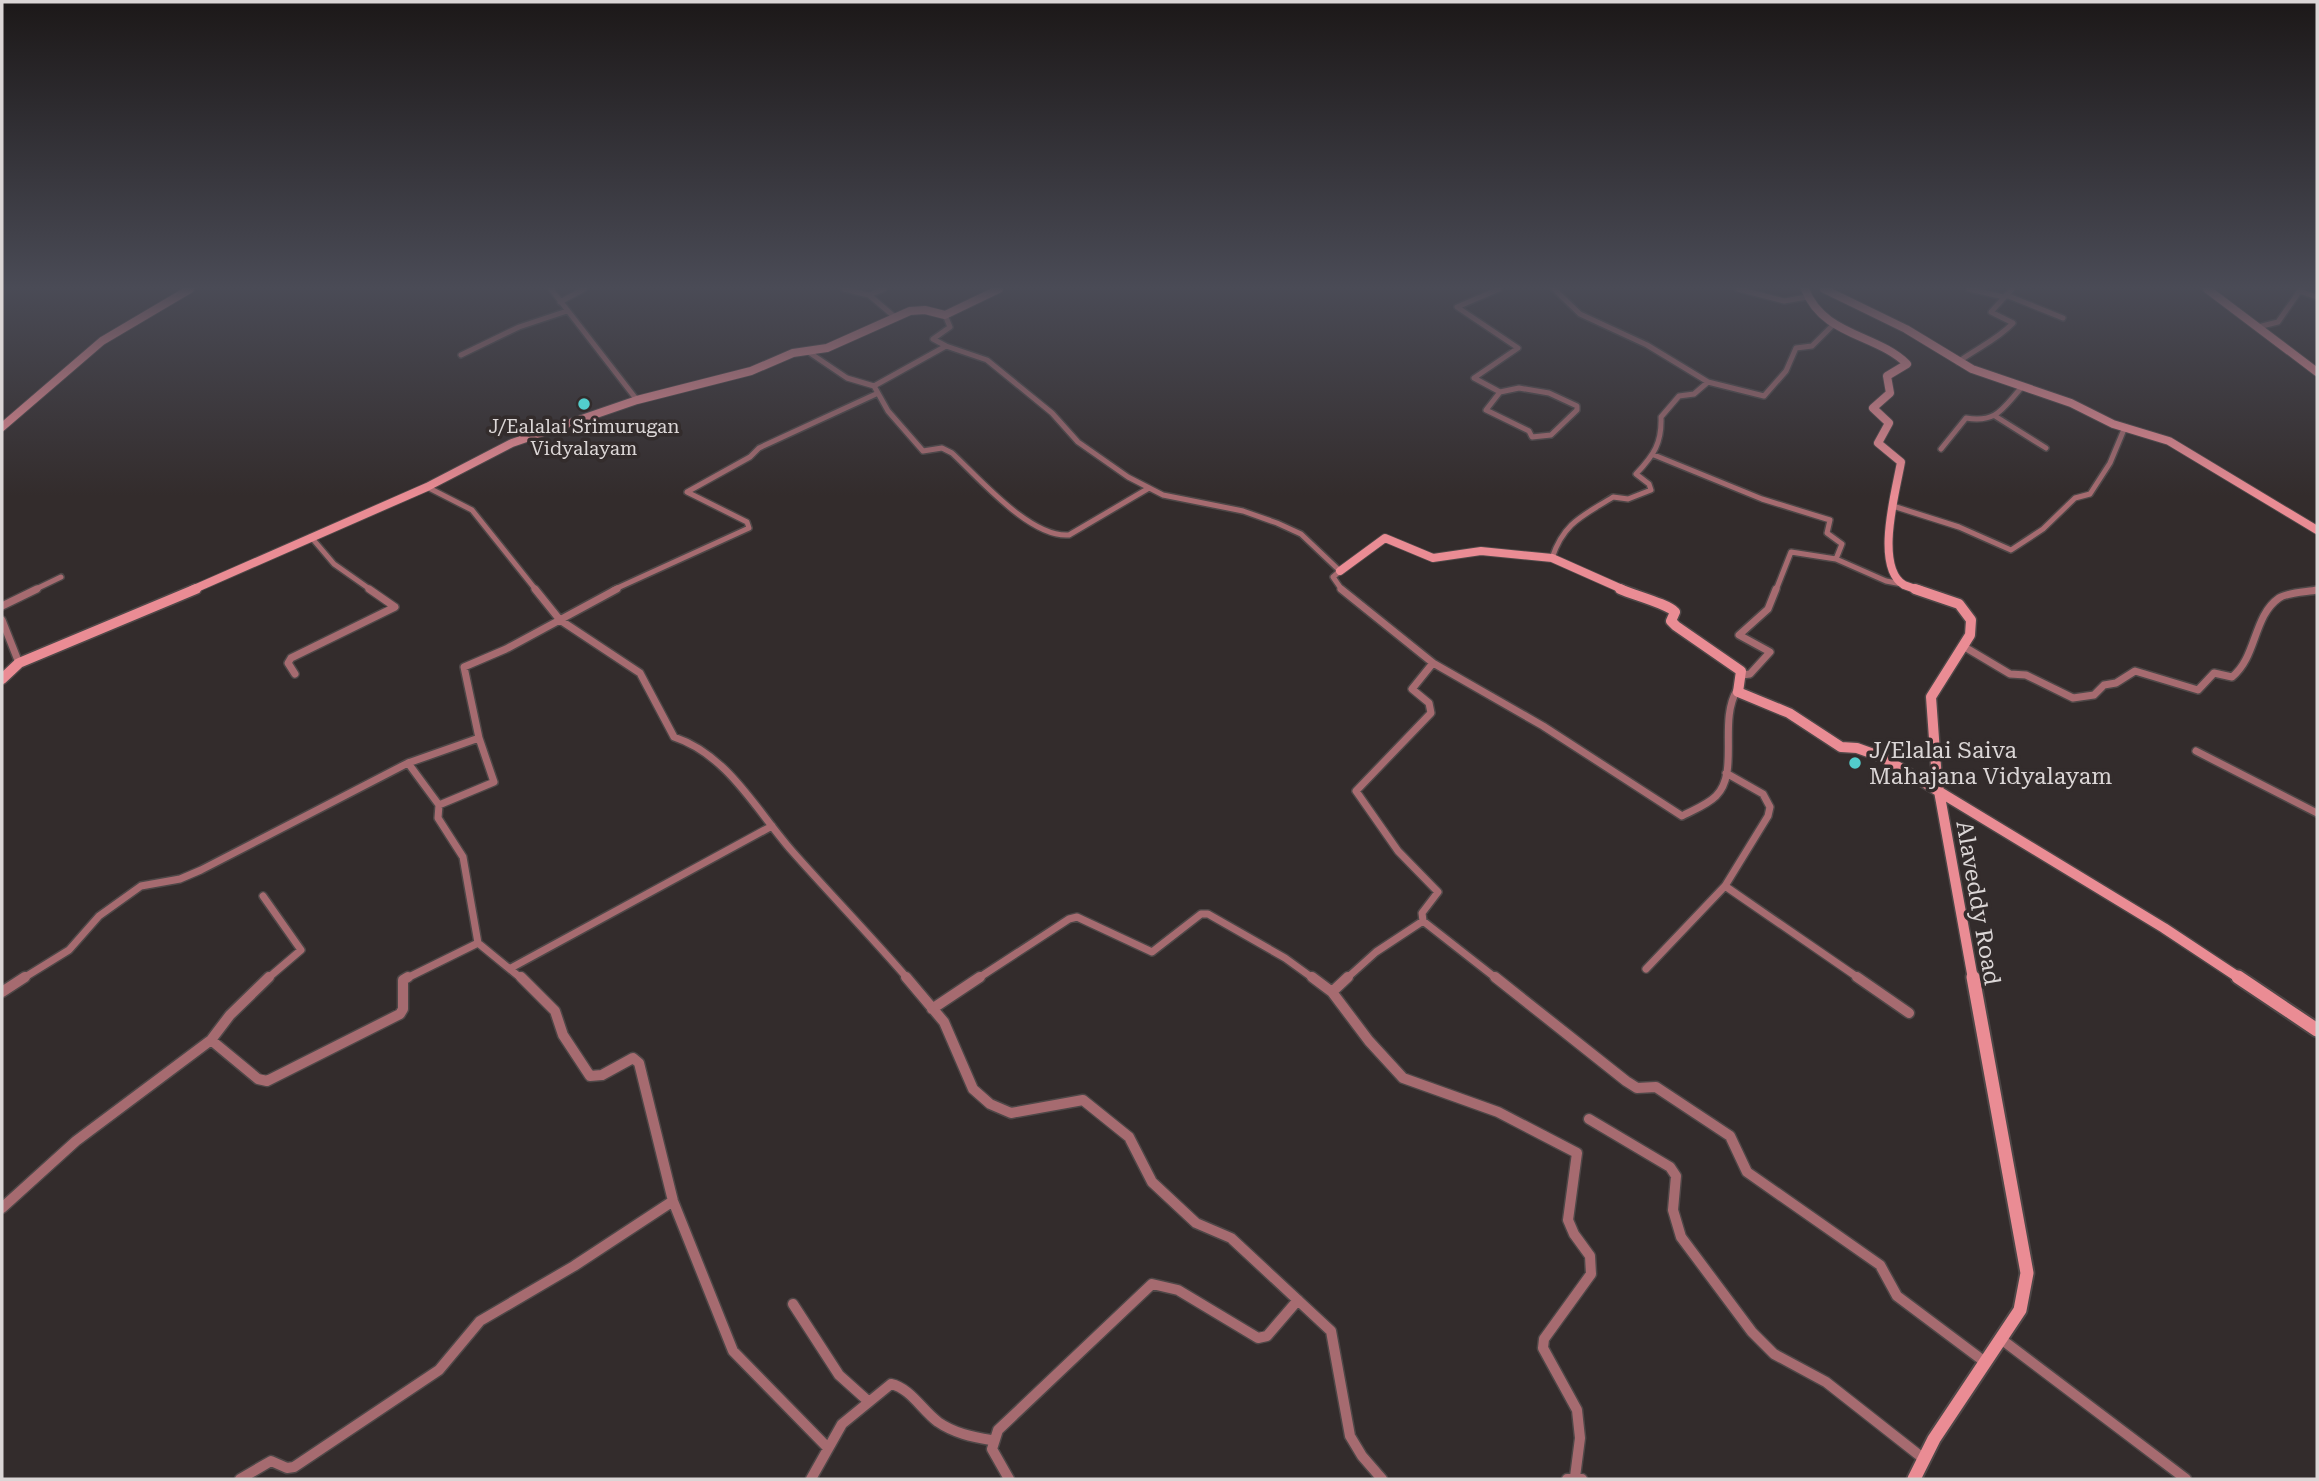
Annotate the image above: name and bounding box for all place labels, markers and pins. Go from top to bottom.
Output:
marker: J/Ealalai Srimurugan Vidyalayam [576,396,592,412]
place label: J/Ealalai Srimurugan Vidyalayam [489,415,679,460]
place label: J/Elalai Saiva Mahajana Vidyalayam [1869,737,2112,790]
marker: J/Elalai Saiva Mahajana Vidyalayam [1847,755,1863,771]

